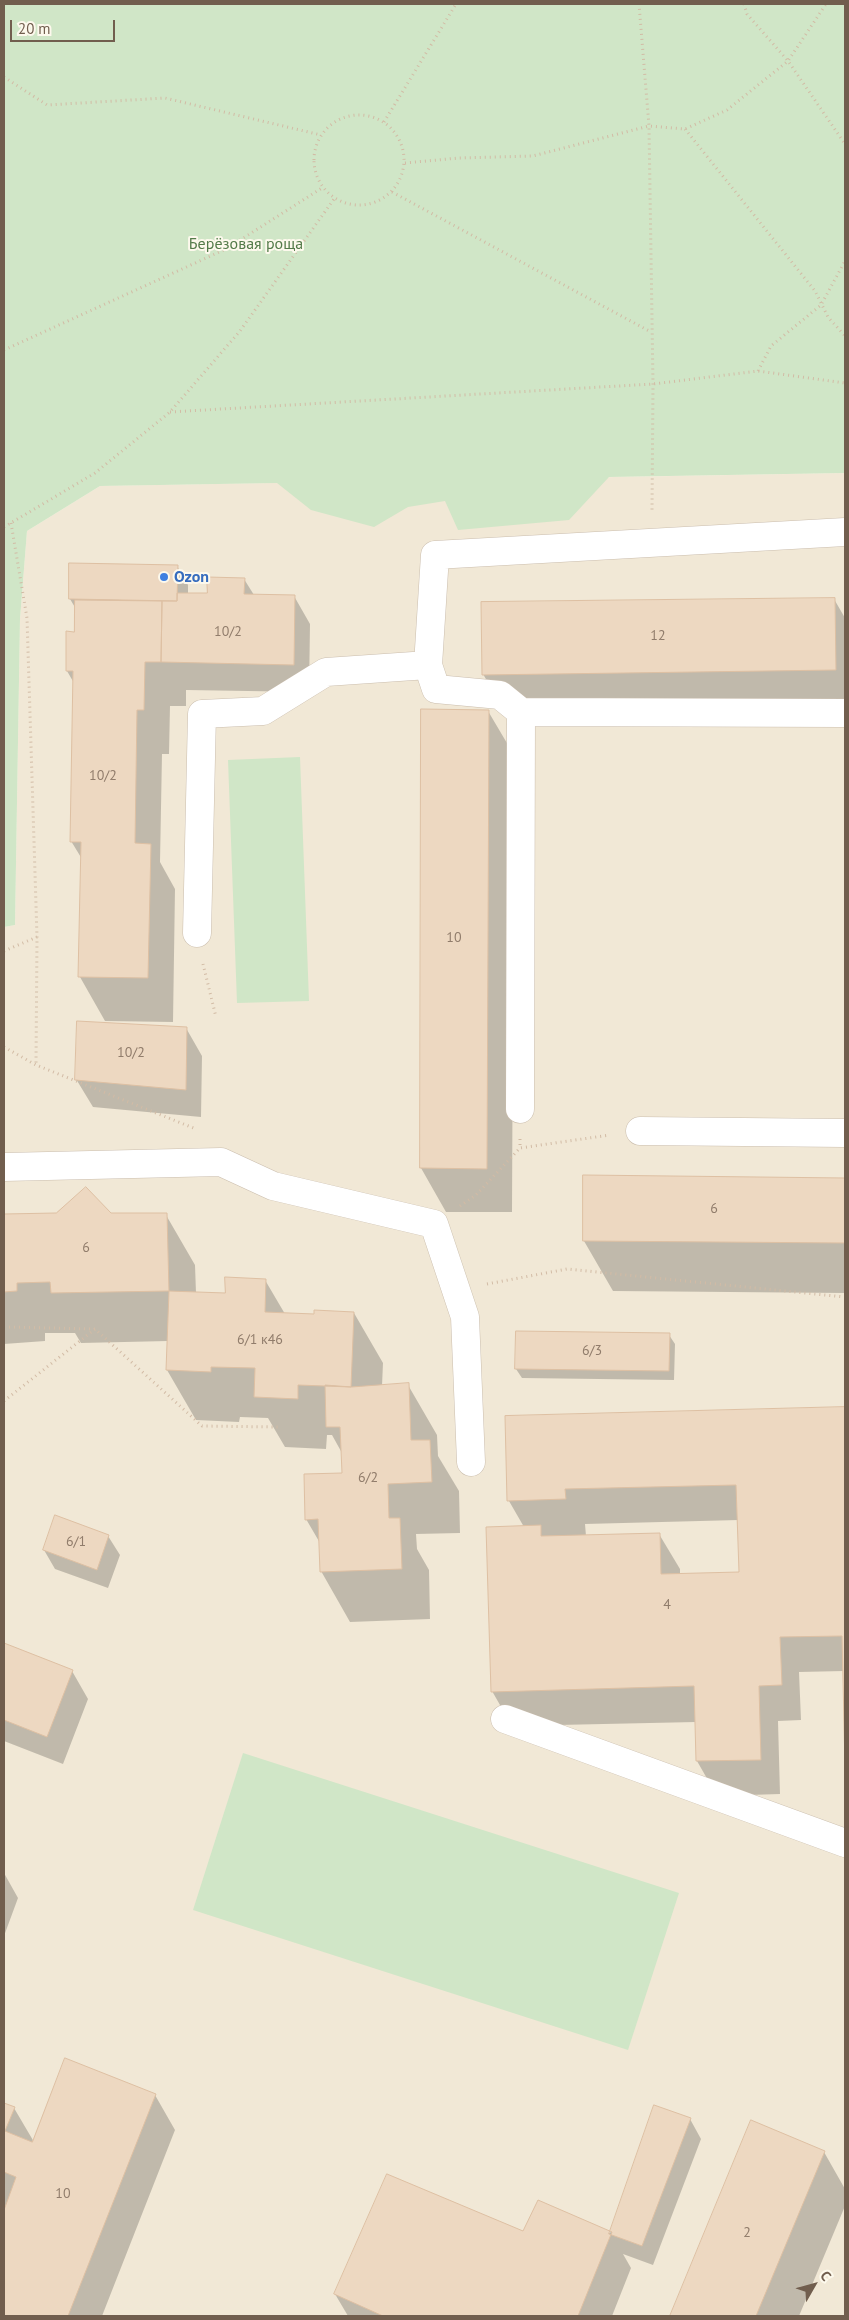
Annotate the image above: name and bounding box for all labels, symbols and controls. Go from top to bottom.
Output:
scale bar [12,10,118,42]
text: 20 m [18,19,51,38]
park label: Берёзовая роща [189,234,303,254]
place label: Ozon [174,567,209,587]
marker: Ozon [158,571,170,583]
house number: 10/2 [214,624,242,640]
house number: 12 [650,628,666,644]
house number: 10/2 [89,768,117,784]
house number: 10 [446,930,462,946]
house number: 10/2 [117,1045,145,1061]
house number: 6 [710,1201,718,1217]
house number: 6 [82,1240,90,1256]
house number: 6/1 к46 [237,1332,283,1348]
house number: 6/3 [582,1343,602,1359]
house number: 6/2 [358,1470,378,1486]
house number: 6/1 [66,1534,86,1550]
house number: 4 [663,1597,671,1613]
house number: 10 [55,2186,71,2202]
house number: 2 [743,2225,751,2241]
north arrow [789,2260,839,2310]
text: С [816,2267,835,2284]

